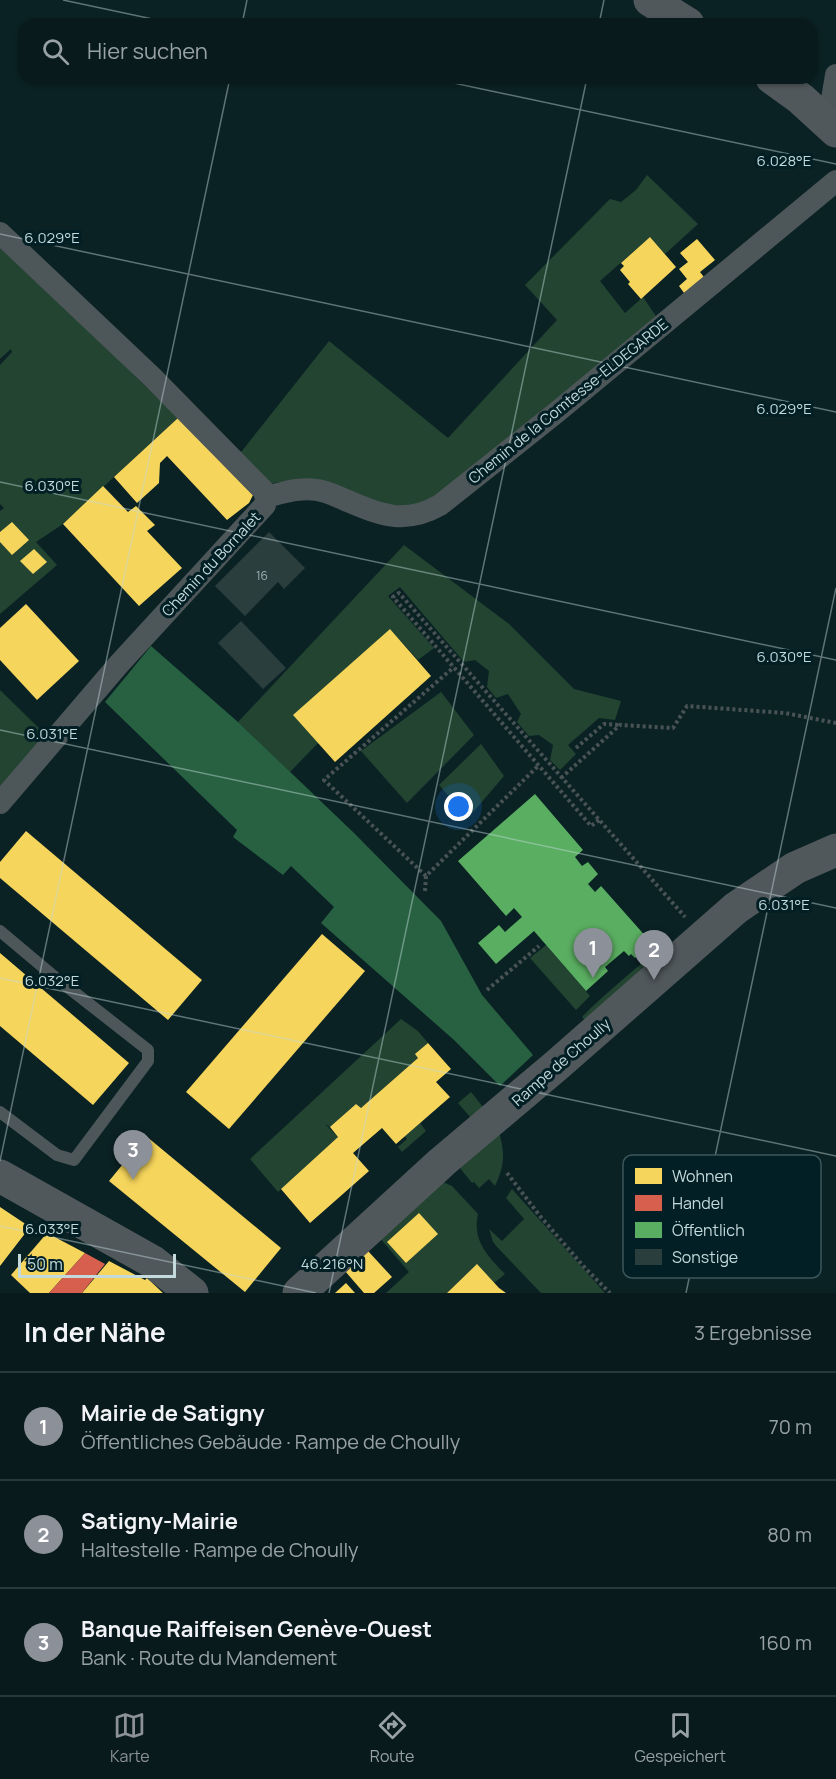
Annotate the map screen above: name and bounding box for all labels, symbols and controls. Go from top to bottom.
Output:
search box [18,18,818,84]
icon: search [39,35,72,68]
text: Hier suchen [87,36,208,66]
text: 6.028°E [757,150,811,171]
text: 6.029°E [24,227,80,248]
street label: Chemin de la Comtesse-ELDEGARDE [464,314,672,488]
text: 6.029°E [756,398,812,419]
text: 6.030°E [24,475,80,496]
street label: Chemin du Bornalet [157,507,265,621]
house number: 16 [256,567,268,584]
text: 6.030°E [756,646,812,667]
text: 6.031°E [26,723,78,744]
your location [444,792,473,821]
text: 6.031°E [758,894,810,915]
pin: 1 [574,928,612,978]
pin: 2 [634,930,674,980]
text: 6.032°E [25,970,79,991]
street label: Rampe de Choully [507,1013,615,1111]
pin: 3 [114,1130,152,1180]
legend [623,1155,821,1278]
text: Wohnen [672,1165,733,1187]
text: Handel [672,1192,724,1214]
text: 6.033°E [25,1218,79,1239]
text: Öffentlich [672,1219,745,1241]
text: Sonstige [672,1246,738,1268]
scale bar [18,1251,176,1278]
text: 50 m [27,1253,63,1275]
text: 46.216°N [301,1253,363,1274]
text: In der Nähe [24,1314,166,1350]
text: 3 Ergebnisse [694,1319,812,1346]
text: Mairie de Satigny [81,1398,264,1428]
text: 1 [39,1413,48,1440]
text: 70 m [769,1413,812,1440]
text: Öffentliches Gebäude · Rampe de Choully [81,1428,460,1455]
text: Satigny-Mairie [81,1506,238,1536]
text: 2 [38,1521,49,1548]
text: 80 m [767,1521,812,1548]
text: Haltestelle · Rampe de Choully [81,1536,359,1563]
text: Banque Raiffeisen Genève-Ouest [81,1614,432,1644]
text: 3 [38,1629,49,1656]
text: 160 m [759,1629,812,1656]
text: Bank · Route du Mandement [81,1644,337,1671]
tab: Karte [110,1709,150,1767]
tab: Route [370,1709,414,1767]
tab: Gespeichert [634,1709,726,1767]

